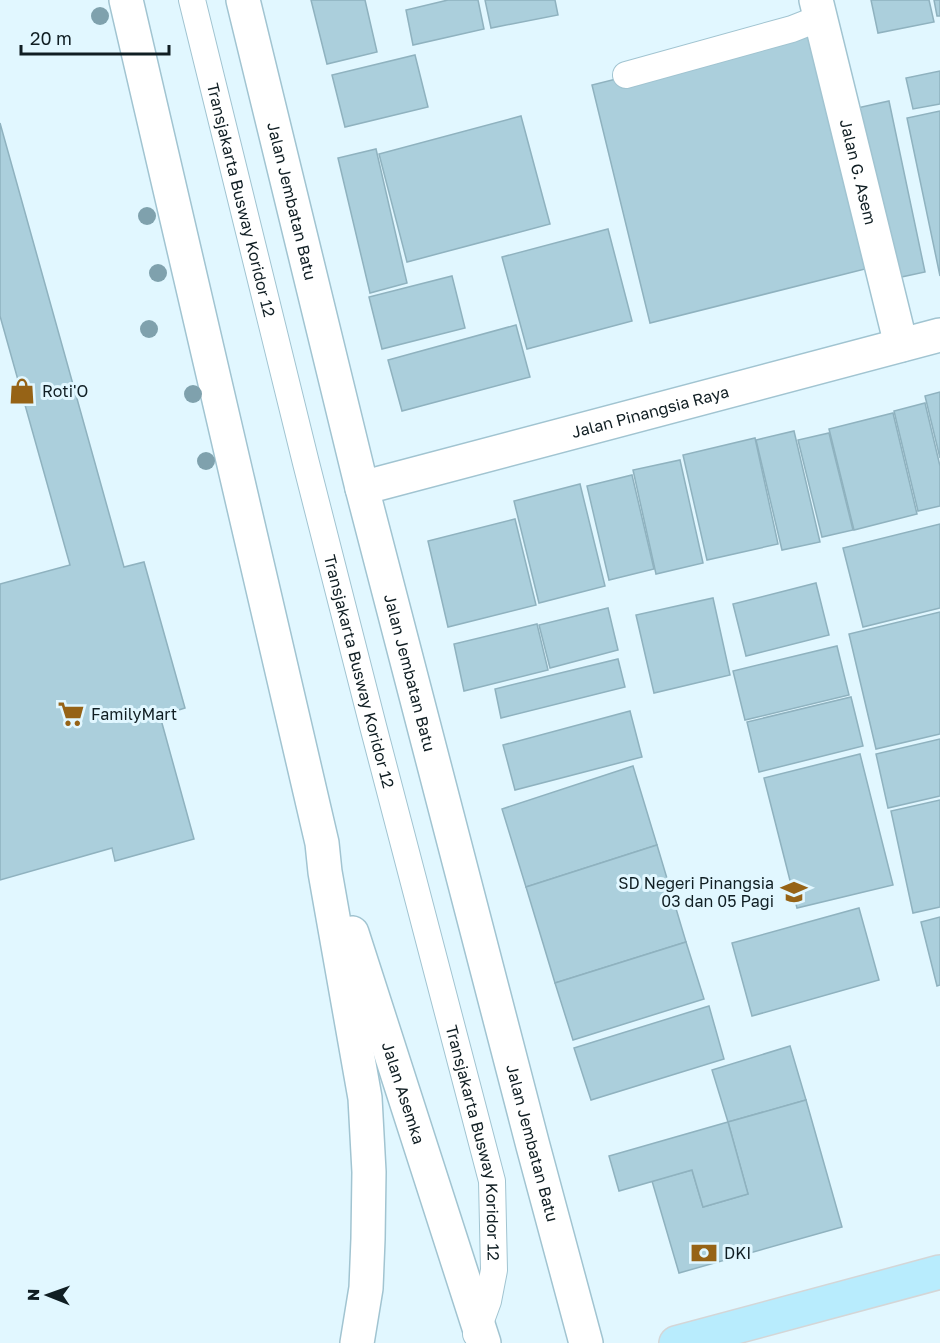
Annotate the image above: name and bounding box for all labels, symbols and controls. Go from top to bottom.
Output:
scale bar [21,18,170,56]
text: 20 m [30,27,72,49]
street label: Transjakarta Busway Koridor 12 [203,81,280,319]
street label: Jalan G. Asem [836,117,881,227]
street label: Jalan Jembatan Batu [263,120,321,282]
shop icon: Roti'O [7,376,37,406]
place label: Roti'O [42,381,88,401]
street label: Jalan Pinangsia Raya [569,381,731,442]
street label: Transjakarta Busway Koridor 12 [320,553,399,790]
street label: Jalan Jembatan Batu [380,592,440,754]
supermarket icon: FamilyMart [56,699,86,729]
place label: FamilyMart [91,704,177,724]
place label: SD Negeri Pinangsia 03 dan 05 Pagi [618,873,774,911]
school or university icon: SD Negeri Pinangsia 03 dan 05 Pagi [779,877,809,907]
street label: Transjakarta Busway Koridor 12 [442,1023,504,1261]
street label: Jalan Asemka [378,1039,429,1147]
street label: Jalan Jembatan Batu [502,1062,563,1224]
bank icon: DKI [689,1238,719,1268]
place label: DKI [724,1243,751,1263]
north arrow [18,1265,78,1325]
text: N [23,1288,43,1301]

